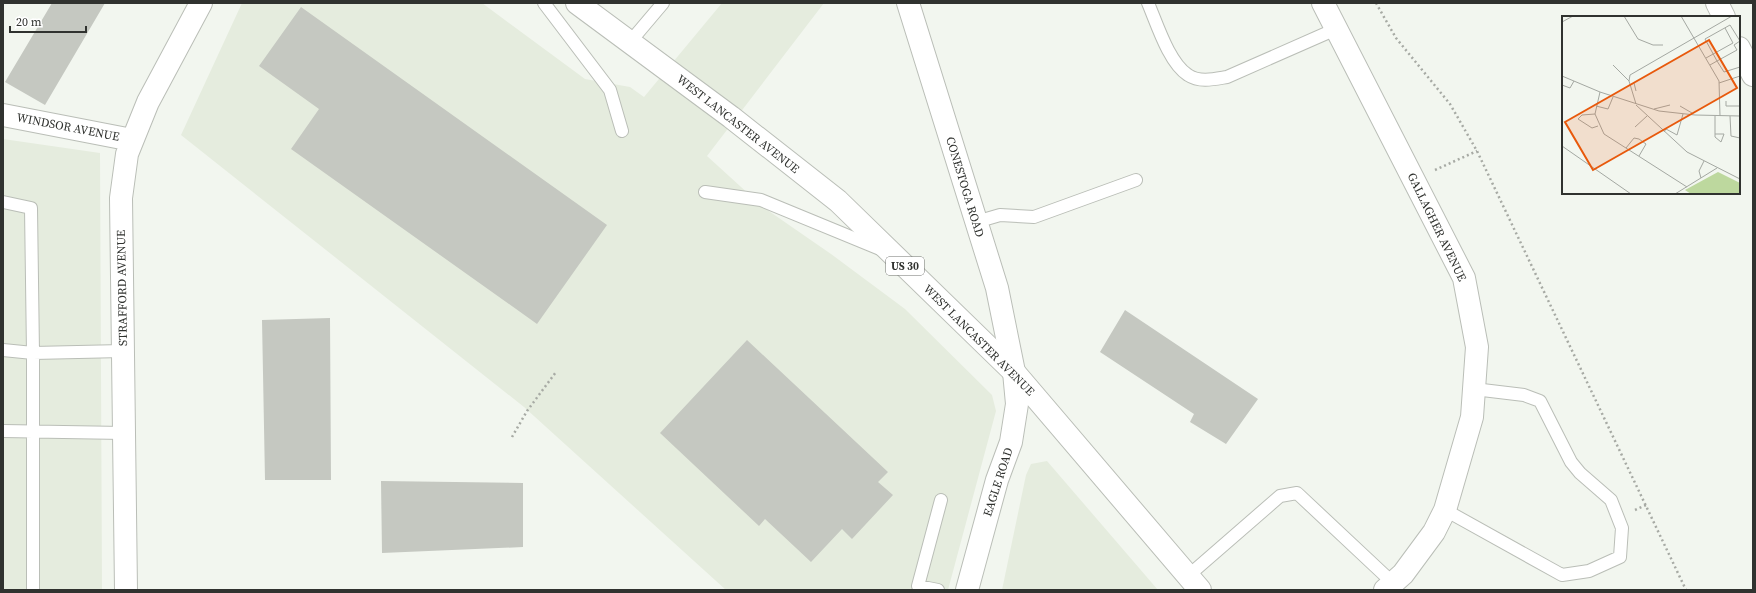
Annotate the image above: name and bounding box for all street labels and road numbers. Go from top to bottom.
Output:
street label: WEST LANCASTER AVENUE [674,71,802,177]
street label: WINDSOR AVENUE [15,109,121,145]
street label: CONESTOGA ROAD [942,135,988,239]
street label: GALLAGHER AVENUE [1404,170,1470,284]
street label: STRAFFORD AVENUE [113,230,131,346]
road number: US 30 [886,257,924,275]
street label: WEST LANCASTER AVENUE [920,281,1038,399]
street label: EAGLE ROAD [979,445,1017,519]

